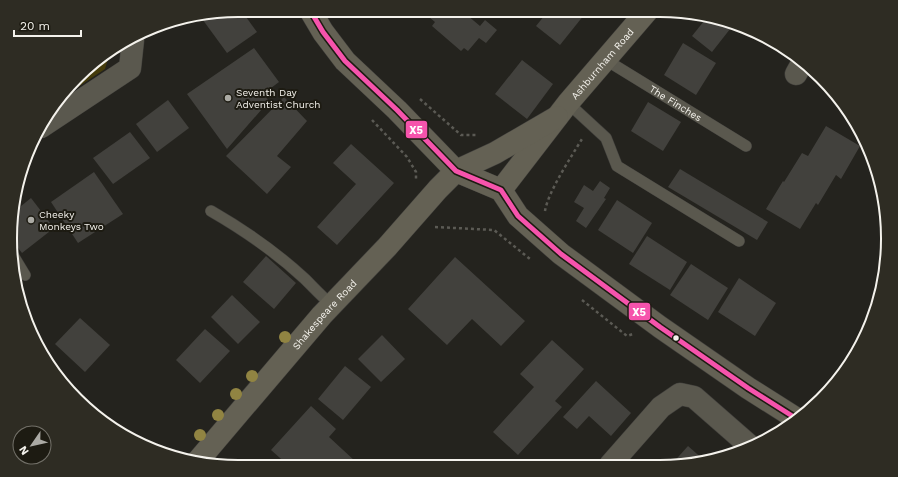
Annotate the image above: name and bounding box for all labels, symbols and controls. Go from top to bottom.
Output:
scale bar [14,12,81,38]
text: 20 m [20,19,50,33]
street label: Ashburnham Road [569,26,636,101]
street label: The Finches [648,83,704,124]
place label: Seventh Day Adventist Church [236,87,321,110]
marker: Seventh Day Adventist Church [223,93,233,103]
line badge: X5 [405,120,428,139]
text: X5 [409,124,423,137]
place label: Cheeky Monkeys Two [39,209,104,232]
marker: Cheeky Monkeys Two [26,215,36,225]
street label: Shakespeare Road [290,277,359,352]
line badge: X5 [628,302,651,321]
text: X5 [632,306,646,319]
unlabelled marker [671,333,681,343]
north arrow [12,425,52,465]
text: N [16,443,32,457]

